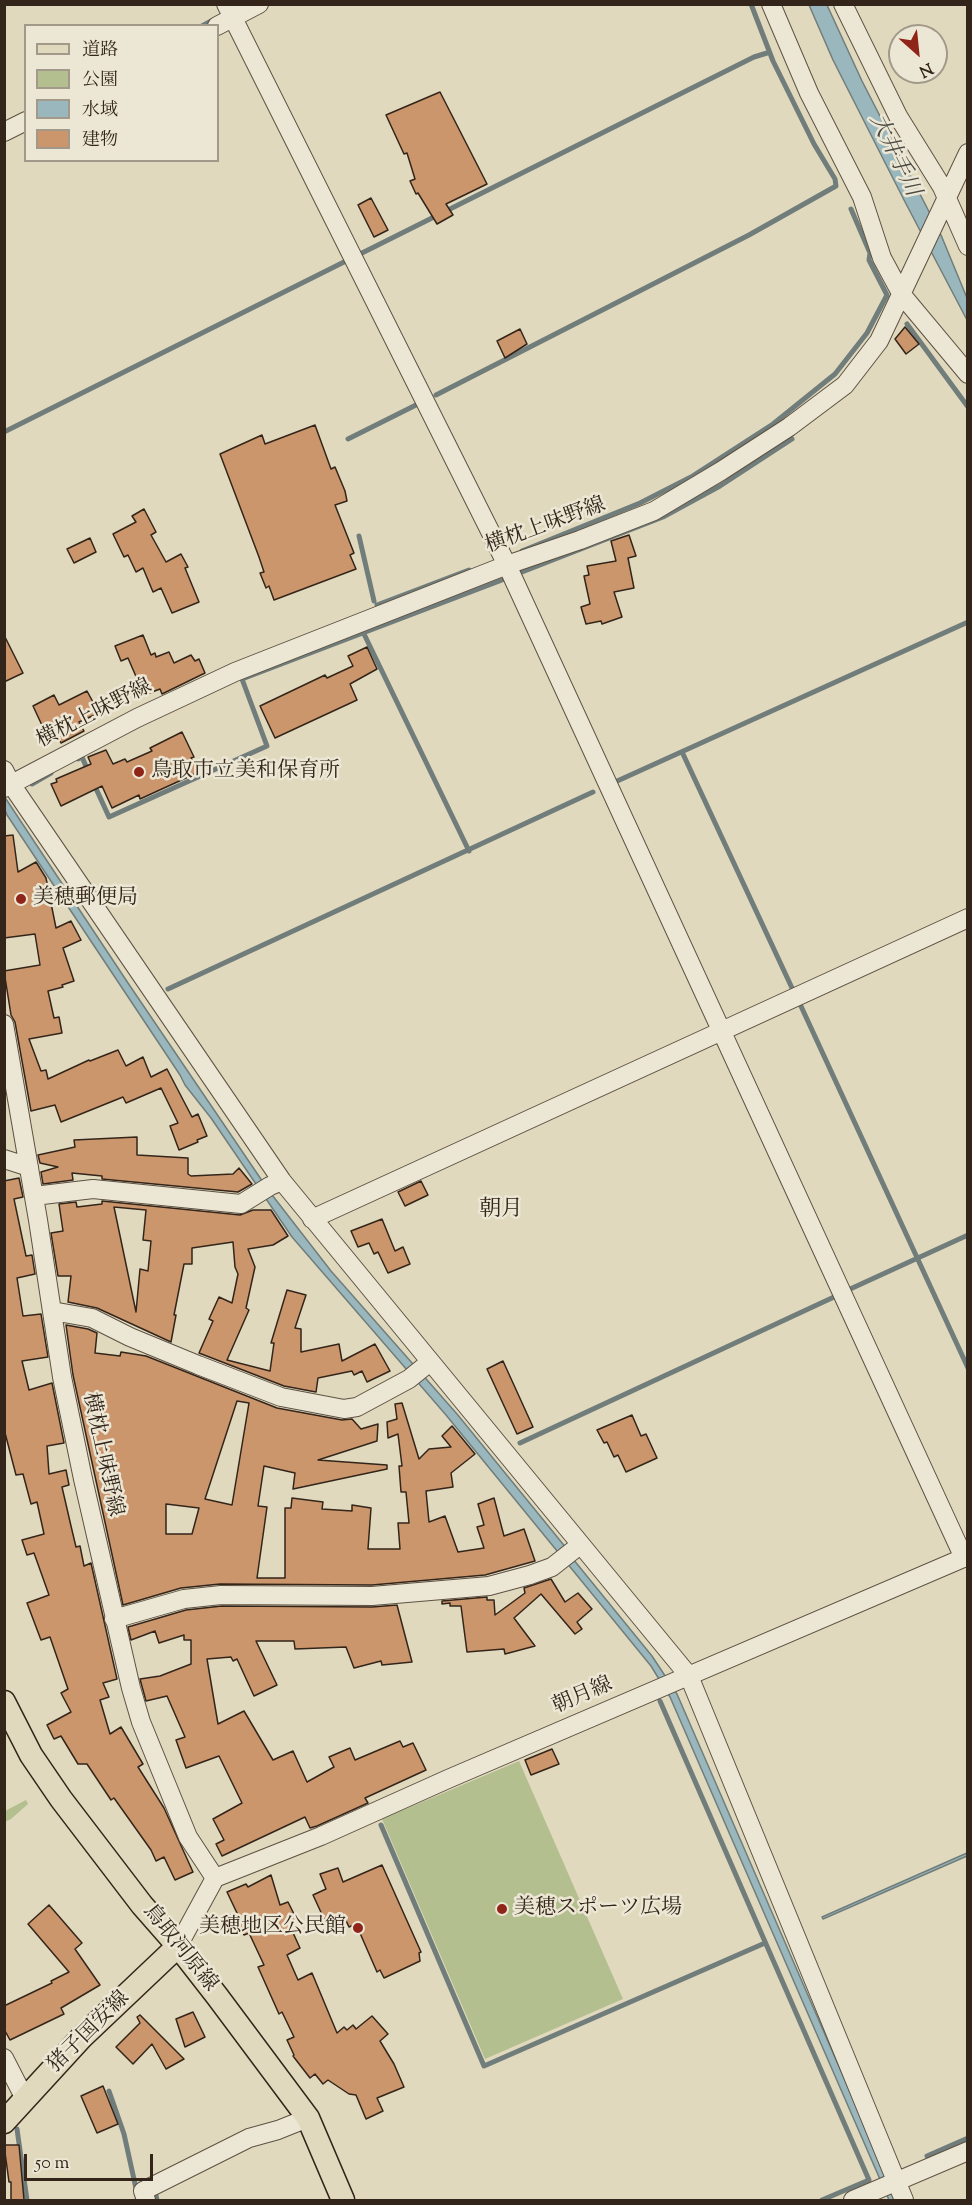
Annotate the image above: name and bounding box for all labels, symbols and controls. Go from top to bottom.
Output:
legend [24,24,219,162]
north arrow [888,24,948,84]
text: 道路 [82,38,118,64]
text: N [915,56,936,82]
text: 公園 [82,68,118,94]
text: 水域 [82,98,118,124]
water label: 大井手川 [862,111,924,201]
text: 建物 [82,128,118,154]
street label: 横枕上味野線 [482,494,610,560]
street label: 横枕上味野線 [33,675,157,755]
place label: 鳥取市立美和保育所 [151,759,340,785]
marker: 鳥取市立美和保育所 [132,765,146,779]
place label: 美穂郵便局 [33,886,138,912]
marker: 美穂郵便局 [14,892,28,906]
district label: 朝月 [479,1198,523,1224]
street label: 横枕上味野線 [76,1391,126,1519]
street label: 朝月線 [549,1673,617,1721]
place label: 美穂スポーツ広場 [514,1896,682,1922]
street label: 鳥取河原線 [136,1900,222,1998]
marker: 美穂スポーツ広場 [495,1902,509,1916]
place label: 美穂地区公民館 [199,1915,346,1941]
marker: 美穂地区公民館 [351,1921,365,1935]
street label: 猪子国安線 [44,1987,136,2079]
scale bar [27,2142,156,2180]
text: 50 m [35,2151,69,2177]

